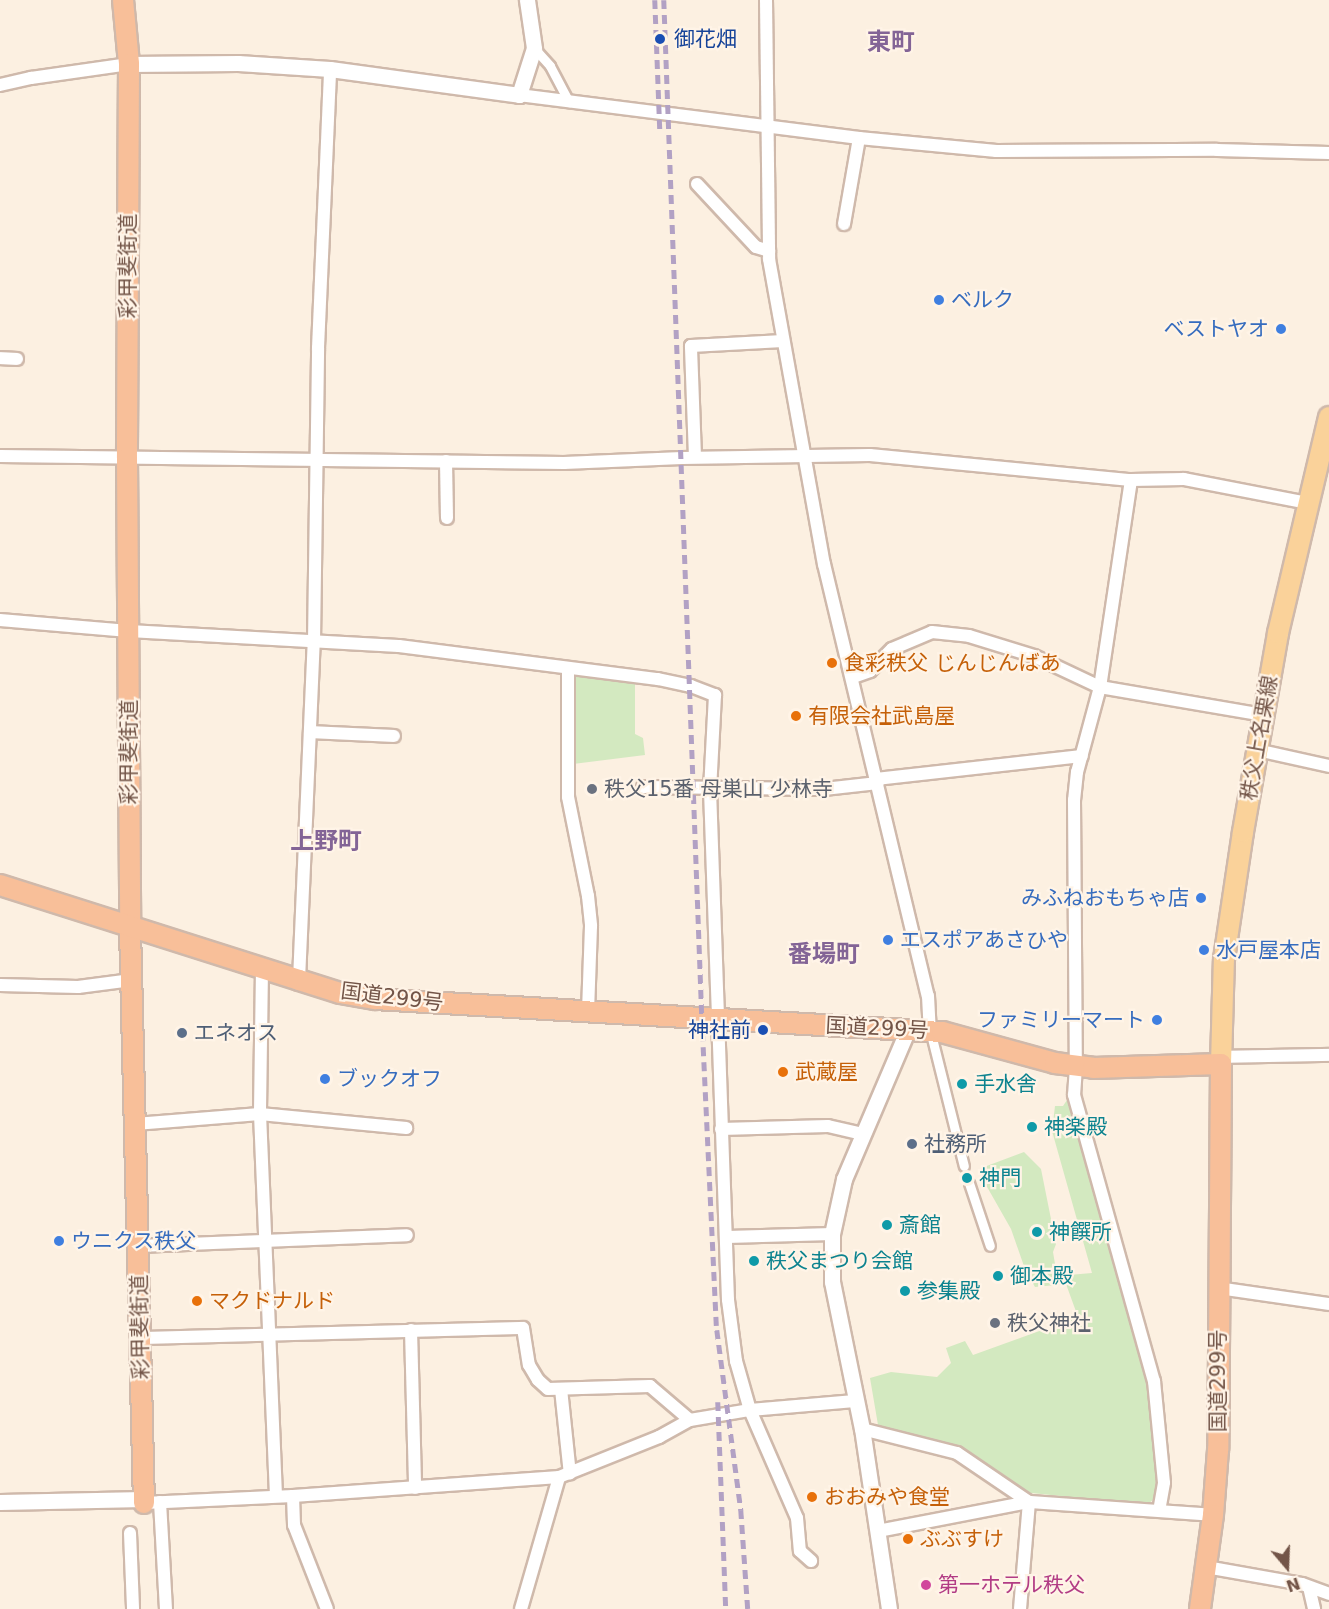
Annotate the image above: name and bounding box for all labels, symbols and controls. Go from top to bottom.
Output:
place label: 御花畑 [674,26,737,52]
district label: 東町 [867,29,915,57]
marker: 御花畑 [651,30,669,48]
street label: 彩甲斐街道 [115,214,141,318]
place label: ベルク [951,287,1014,313]
marker: ベルク [932,293,946,307]
place label: ベストヤオ [1164,316,1269,342]
marker: ベストヤオ [1274,322,1288,336]
place label: 食彩秩父 じんじんばあ [844,650,1061,676]
marker: 食彩秩父 じんじんばあ [825,656,839,670]
street label: 秩父上名栗線 [1236,674,1282,802]
street label: 彩甲斐街道 [116,700,142,804]
place label: 有限会社武島屋 [808,703,955,729]
marker: 有限会社武島屋 [789,709,803,723]
place label: 秩父15番 母巣山 少林寺 [604,776,833,802]
marker: 秩父15番 母巣山 少林寺 [585,782,599,796]
district label: 上野町 [290,828,362,856]
place label: みふねおもちゃ店 [1021,885,1189,911]
marker: みふねおもちゃ店 [1194,891,1208,905]
place label: エスポアあさひや [900,927,1068,953]
marker: エスポアあさひや [881,933,895,947]
place label: 水戸屋本店 [1216,937,1321,963]
district label: 番場町 [788,941,860,969]
marker: 水戸屋本店 [1197,943,1211,957]
street label: 国道299号 [339,978,445,1016]
place label: ファミリーマート [977,1007,1145,1033]
street label: 国道299号 [825,1013,929,1043]
marker: ファミリーマート [1150,1013,1164,1027]
place label: 神社前 [688,1017,751,1043]
place label: エネオス [194,1020,278,1046]
marker: 神社前 [756,1023,770,1037]
marker: エネオス [175,1026,189,1040]
place label: 武蔵屋 [795,1059,858,1085]
marker: 武蔵屋 [776,1065,790,1079]
place label: ブックオフ [337,1066,442,1092]
place label: 手水舎 [974,1071,1037,1097]
marker: ブックオフ [318,1072,332,1086]
marker: 手水舎 [955,1077,969,1091]
place label: 神楽殿 [1044,1114,1107,1140]
marker: 神楽殿 [1025,1120,1039,1134]
place label: 社務所 [924,1131,987,1157]
marker: 社務所 [905,1137,919,1151]
place label: 神門 [979,1165,1021,1191]
marker: 神門 [960,1171,974,1185]
place label: 斎館 [899,1212,941,1238]
marker: 斎館 [880,1218,894,1232]
place label: 神饌所 [1049,1219,1112,1245]
marker: 神饌所 [1030,1225,1044,1239]
place label: ウニクス秩父 [71,1228,197,1254]
marker: ウニクス秩父 [52,1234,66,1248]
place label: 秩父まつり会館 [766,1248,913,1274]
marker: 秩父まつり会館 [747,1254,761,1268]
place label: 御本殿 [1010,1263,1073,1289]
marker: 御本殿 [991,1269,1005,1283]
street label: 彩甲斐街道 [126,1274,154,1380]
place label: 参集殿 [917,1278,980,1304]
marker: 参集殿 [898,1284,912,1298]
place label: マクドナルド [209,1288,335,1314]
marker: マクドナルド [190,1294,204,1308]
place label: 秩父神社 [1007,1310,1091,1336]
marker: 秩父神社 [988,1316,1002,1330]
street label: 国道299号 [1205,1329,1231,1433]
place label: おおみや食堂 [824,1484,950,1510]
marker: おおみや食堂 [805,1490,819,1504]
place label: ぶぶすけ [920,1526,1004,1552]
marker: ぶぶすけ [901,1532,915,1546]
north arrow [1257,1537,1317,1597]
place label: 第一ホテル秩父 [938,1572,1085,1598]
text: N [1284,1573,1302,1596]
marker: 第一ホテル秩父 [919,1578,933,1592]

